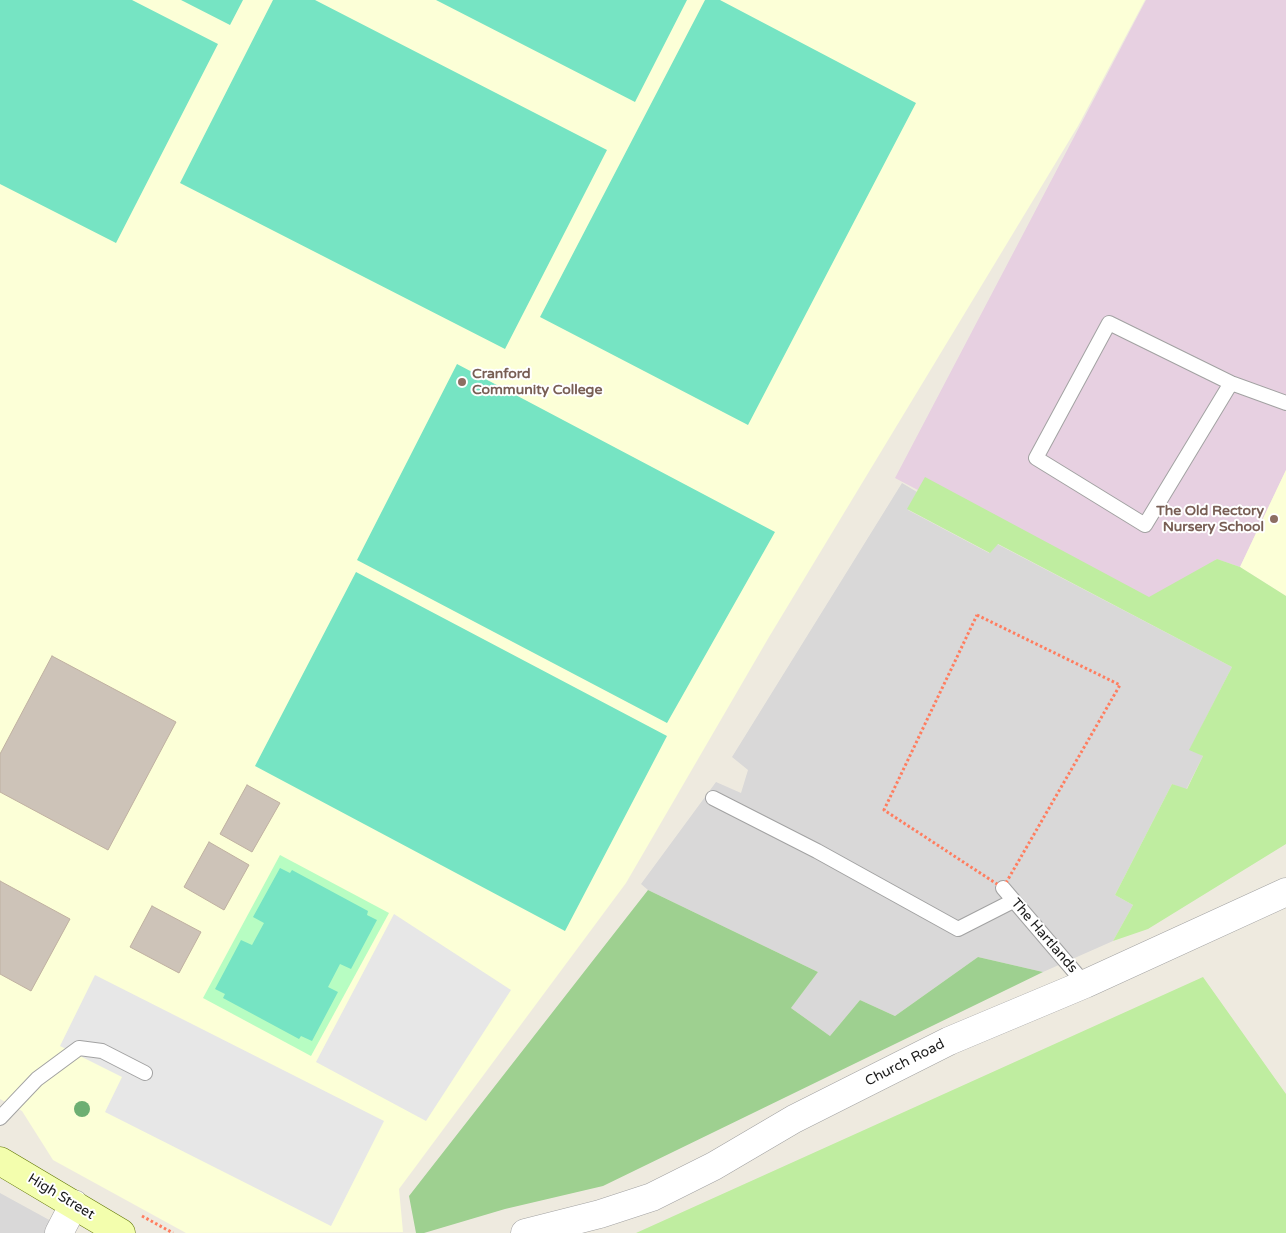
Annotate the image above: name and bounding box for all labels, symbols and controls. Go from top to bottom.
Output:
place label: Cranford Community College [472,366,602,398]
marker: Cranford Community College [456,376,468,388]
place label: The Old Rectory Nursery School [1156,503,1264,536]
marker: The Old Rectory Nursery School [1268,513,1280,525]
street label: The Hartlands [1007,895,1081,977]
street label: Church Road [863,1036,947,1090]
street label: High Street [25,1171,97,1223]

